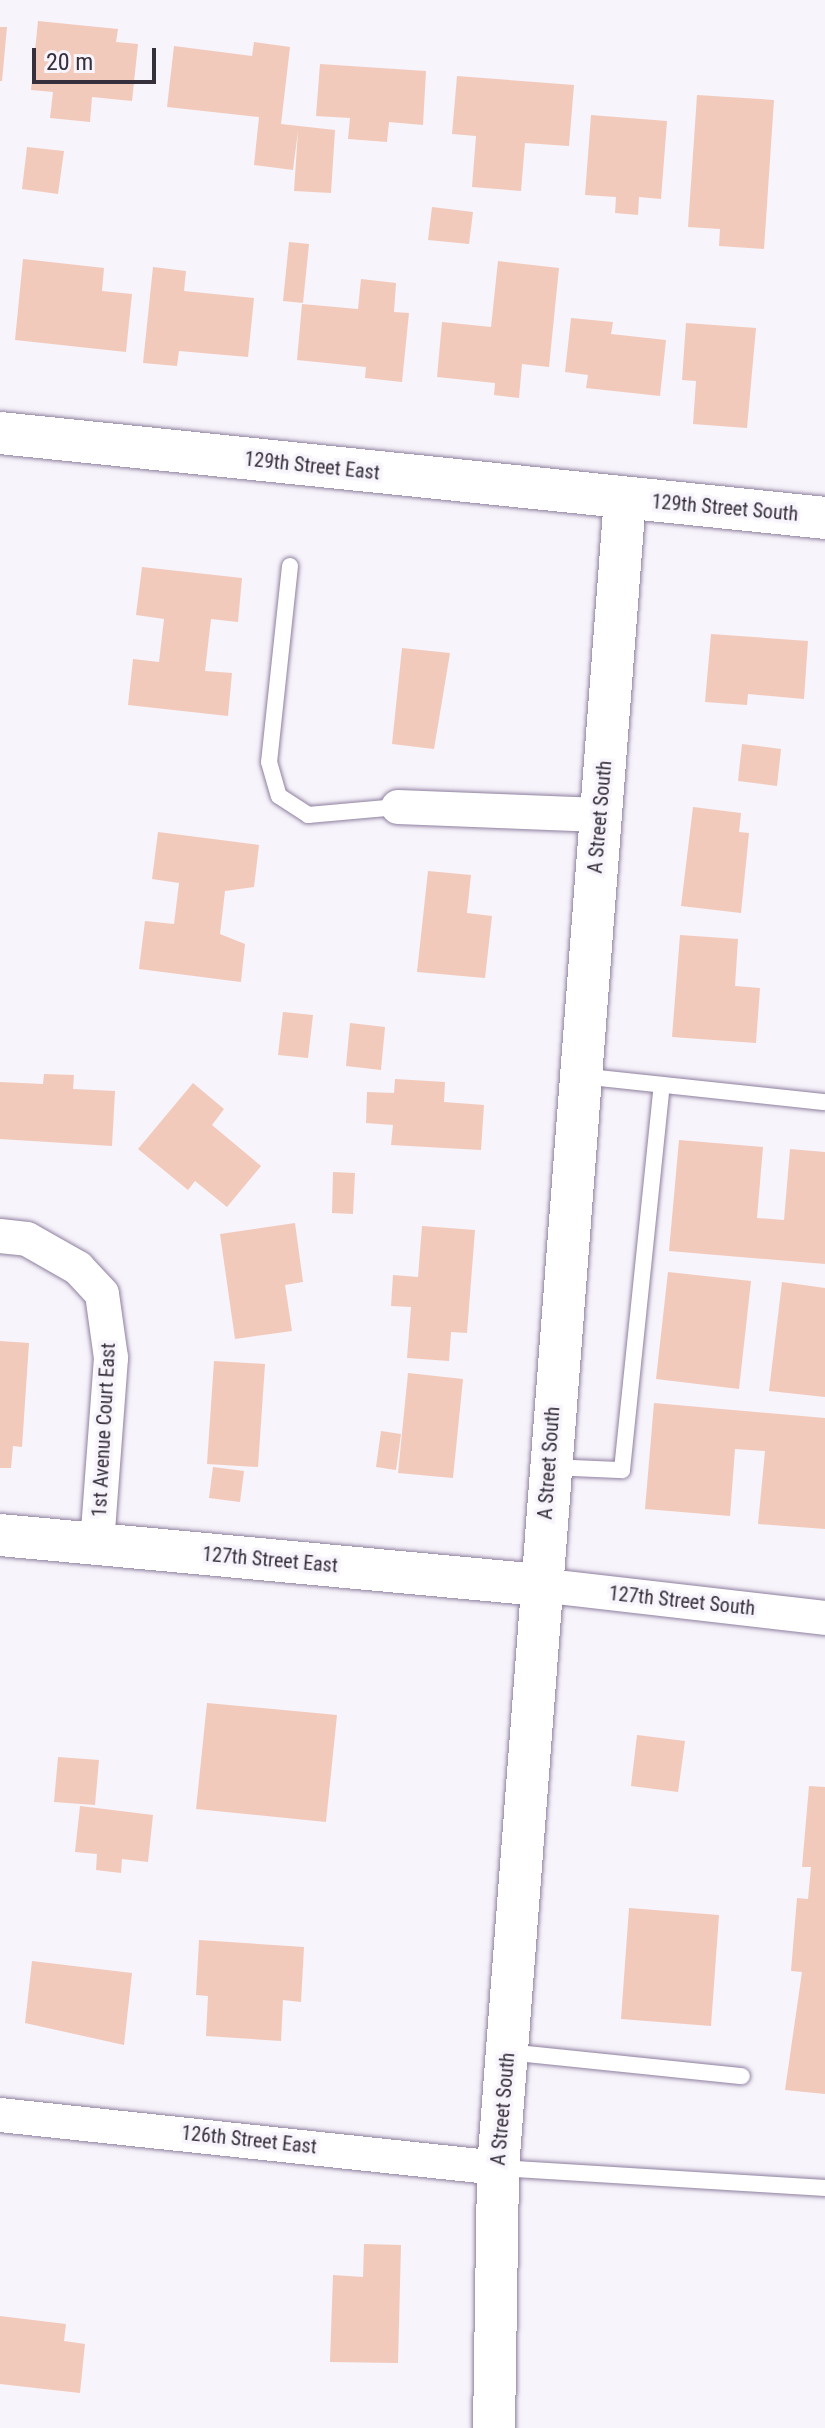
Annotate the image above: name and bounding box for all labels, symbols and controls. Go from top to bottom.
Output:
scale bar [36,32,160,82]
text: 20 m [46,48,93,76]
street label: 129th Street East [243,447,381,485]
street label: 129th Street South [651,490,799,526]
street label: A Street South [583,760,617,874]
street label: 1st Avenue Court East [87,1342,121,1518]
street label: A Street South [533,1406,565,1520]
street label: 127th Street East [201,1542,339,1578]
street label: 127th Street South [608,1581,756,1621]
street label: A Street South [486,2052,520,2166]
street label: 126th Street East [180,2121,318,2159]

